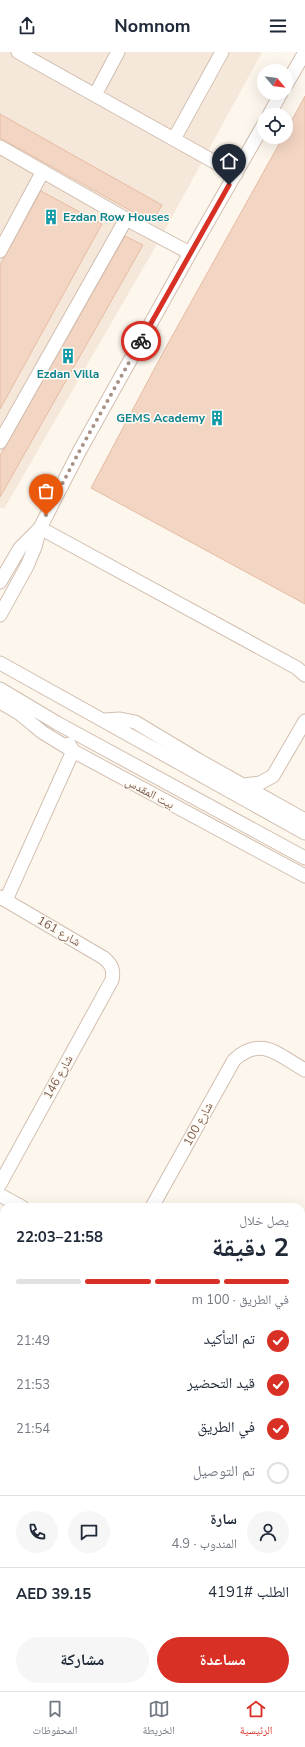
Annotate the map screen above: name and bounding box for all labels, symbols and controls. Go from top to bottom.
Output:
text: Nomnom [114,14,191,38]
icon: share [16,15,38,37]
icon: menu [267,15,289,37]
north arrow [257,64,293,100]
map controls [257,64,293,144]
button: locate [257,108,293,144]
pin [212,144,246,185]
icon: home [218,150,240,172]
building icon: Ezdan Row Houses [42,208,60,226]
place label: Ezdan Row Houses [63,209,170,225]
courier [121,321,161,361]
icon: bike [130,330,152,352]
building icon: Ezdan Villa [59,347,77,365]
place label: Ezdan Villa [37,366,99,382]
building icon: GEMS Academy [208,409,226,427]
place label: GEMS Academy [116,410,206,426]
pin [29,474,63,515]
icon: bag [35,480,57,502]
street label: بيت المقدس [123,773,177,813]
street label: شارع 161 [34,912,84,950]
street label: شارع 146 [39,1052,77,1102]
street label: شارع 100 [179,1099,217,1149]
text: يصل خلال [239,1212,289,1230]
text: 21:58–22:03 [16,1227,103,1247]
text: 2 دقيقة [212,1230,289,1265]
text: في الطريق · 100 m [192,1291,289,1309]
text: تم التأكيد [203,1329,255,1349]
icon: check [267,1330,289,1352]
text: 21:49 [16,1332,50,1350]
text: قيد التحضير [187,1373,255,1393]
icon: check [267,1374,289,1396]
text: 21:53 [16,1376,50,1394]
text: في الطريق [198,1417,255,1437]
icon: check [267,1418,289,1440]
text: 21:54 [16,1420,50,1438]
text: تم التوصيل [193,1461,255,1481]
text: سارة [210,1509,237,1529]
button: phone [16,1511,58,1553]
button: chat [68,1511,110,1553]
button: person [247,1511,289,1553]
text: المندوب · 4.9 [171,1535,237,1553]
text: الطلب #4191 [208,1582,289,1602]
text: AED 39.15 [16,1584,91,1604]
button: مشاركة [16,1637,149,1683]
button: مساعدة [157,1637,289,1683]
tab: المحفوظات [33,1698,77,1741]
tab: الخريطة [142,1698,175,1741]
tab: الرئيسية [240,1698,272,1741]

